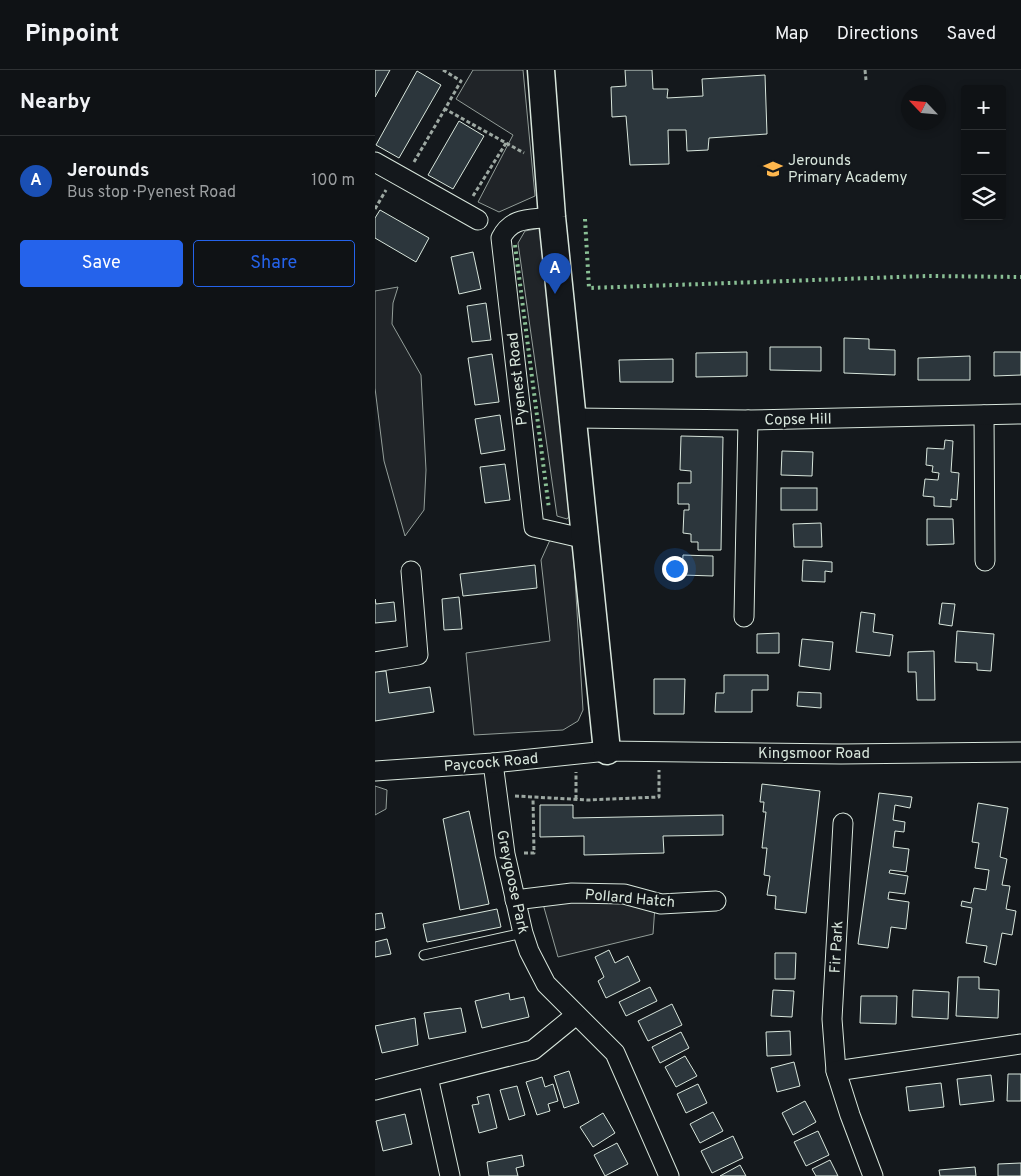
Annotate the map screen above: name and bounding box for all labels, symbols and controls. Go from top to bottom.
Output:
text: Pinpoint [25,20,119,50]
text: Map [775,23,809,46]
text: Directions [837,23,919,46]
text: Saved [947,23,996,46]
north arrow [901,85,946,130]
map controls [961,85,1006,220]
button: + [961,85,1006,130]
text: Nearby [20,89,91,116]
button: − [961,130,1006,175]
place label: Jerounds Primary Academy [788,152,908,188]
school or university icon: Jerounds Primary Academy [762,158,784,180]
text: Jerounds [67,159,149,183]
text: A [30,171,42,191]
text: 100 m [311,171,355,191]
button: layers [961,175,1006,220]
text: Bus stop · Pyenest Road [67,183,236,203]
button: Save [20,240,183,287]
button: Share [193,240,355,287]
pin: A [539,253,571,294]
street label: Pyenest Road [504,331,533,426]
street label: Copse Hill [764,410,832,431]
your location [662,556,688,582]
street label: Kingsmoor Road [758,745,870,764]
street label: Paycock Road [443,750,539,777]
street label: Greygoose Park [491,828,532,936]
street label: Pollard Hatch [584,886,676,913]
street label: Fir Park [827,920,848,974]

